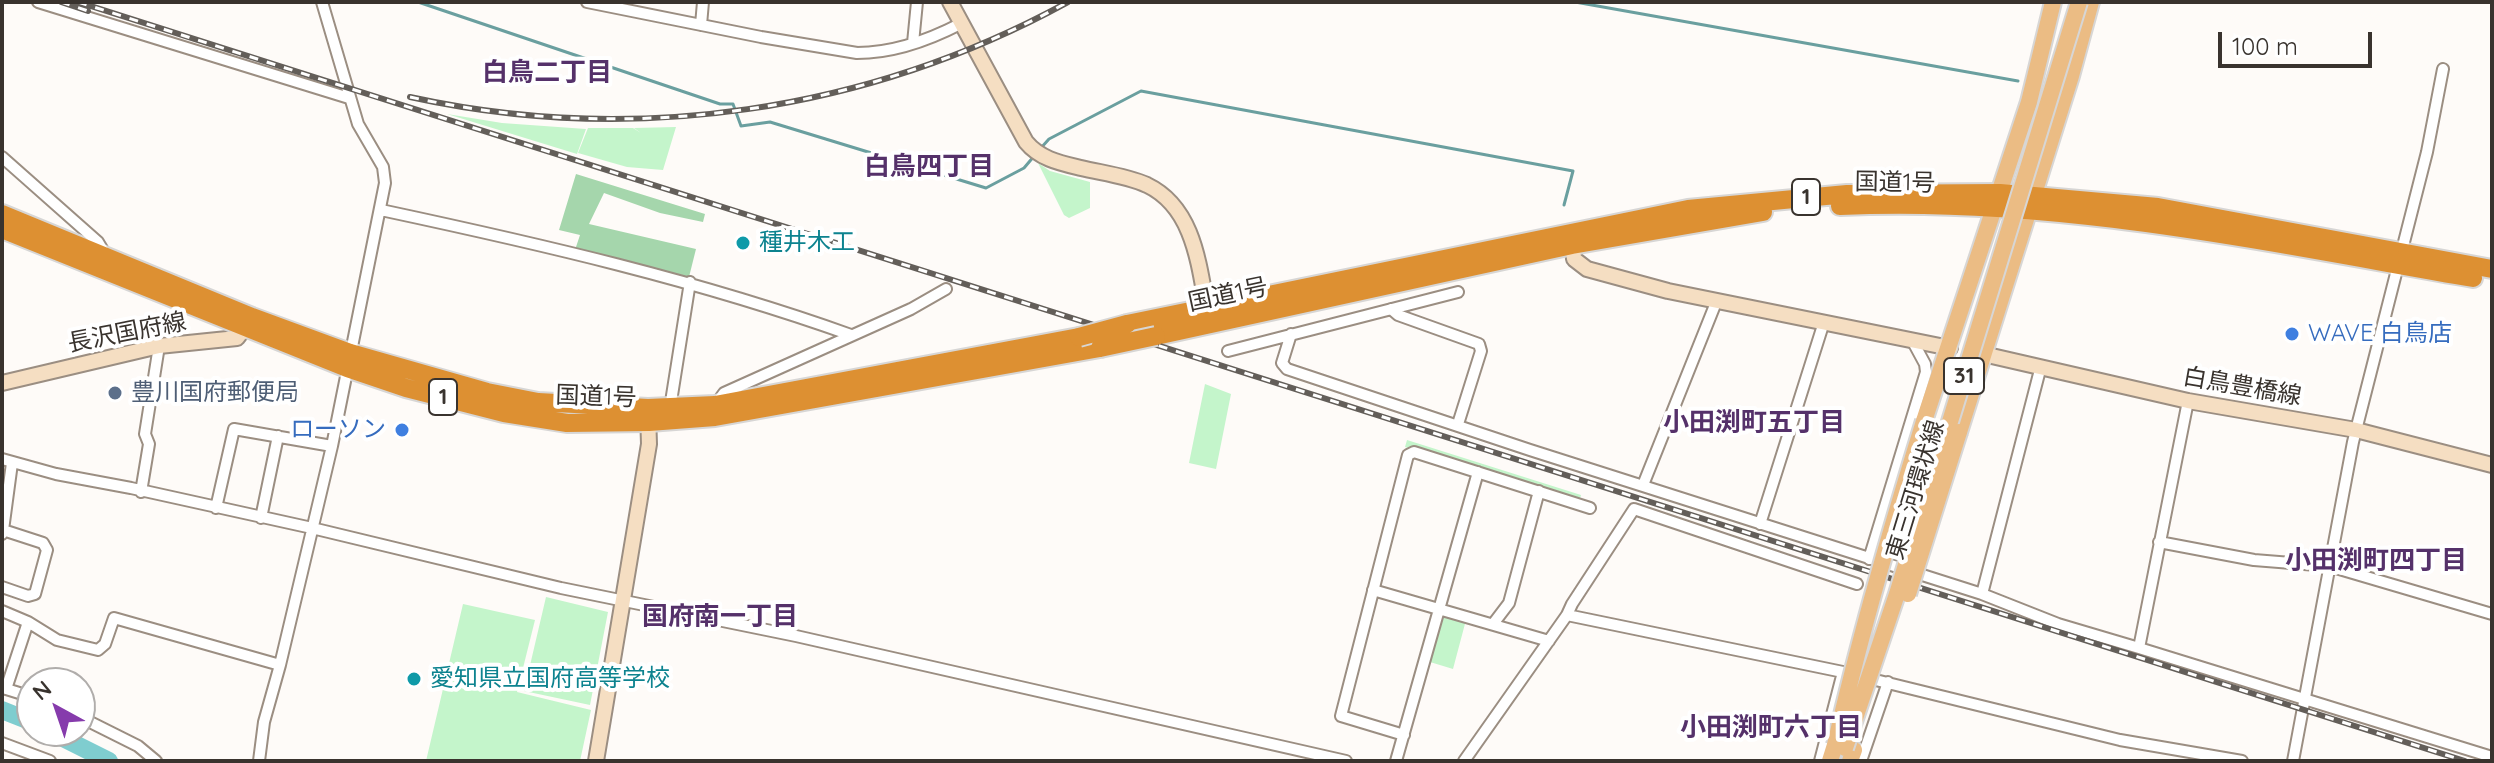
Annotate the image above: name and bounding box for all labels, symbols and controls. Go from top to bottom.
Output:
scale bar [2222,16,2376,66]
text: 100 m [2232,31,2298,61]
district label: 白鳥二丁目 [482,57,612,89]
district label: 白鳥四丁目 [864,151,994,183]
street label: 国道1号 [1854,168,1936,198]
road number: 1 [1792,179,1820,215]
place label: 種井木工 [759,229,855,257]
marker: 種井木工 [734,234,752,252]
street label: 国道1号 [1185,273,1271,317]
street label: 長沢国府線 [65,307,189,359]
place label: WAVE 白鳥店 [2308,320,2452,348]
marker: WAVE 白鳥店 [2283,325,2301,343]
road number: 31 [1944,358,1984,394]
street label: 白鳥豊橋線 [2180,362,2304,412]
place label: 豊川国府郵便局 [131,379,299,407]
road number: 1 [429,379,457,415]
street label: 国道1号 [555,381,637,413]
marker: 豊川国府郵便局 [106,384,124,402]
district label: 小田渕町五丁目 [1663,407,1845,439]
place label: ローソン [290,416,386,444]
street label: 東三河環状線 [1881,417,1951,563]
marker: ローソン [393,421,411,439]
district label: 小田渕町四丁目 [2285,545,2467,577]
district label: 国府南一丁目 [642,601,798,633]
place label: 愛知県立国府高等学校 [430,665,670,693]
north arrow [16,667,96,747]
marker: 愛知県立国府高等学校 [405,670,423,688]
text: N [27,674,57,706]
district label: 小田渕町六丁目 [1680,712,1862,744]

